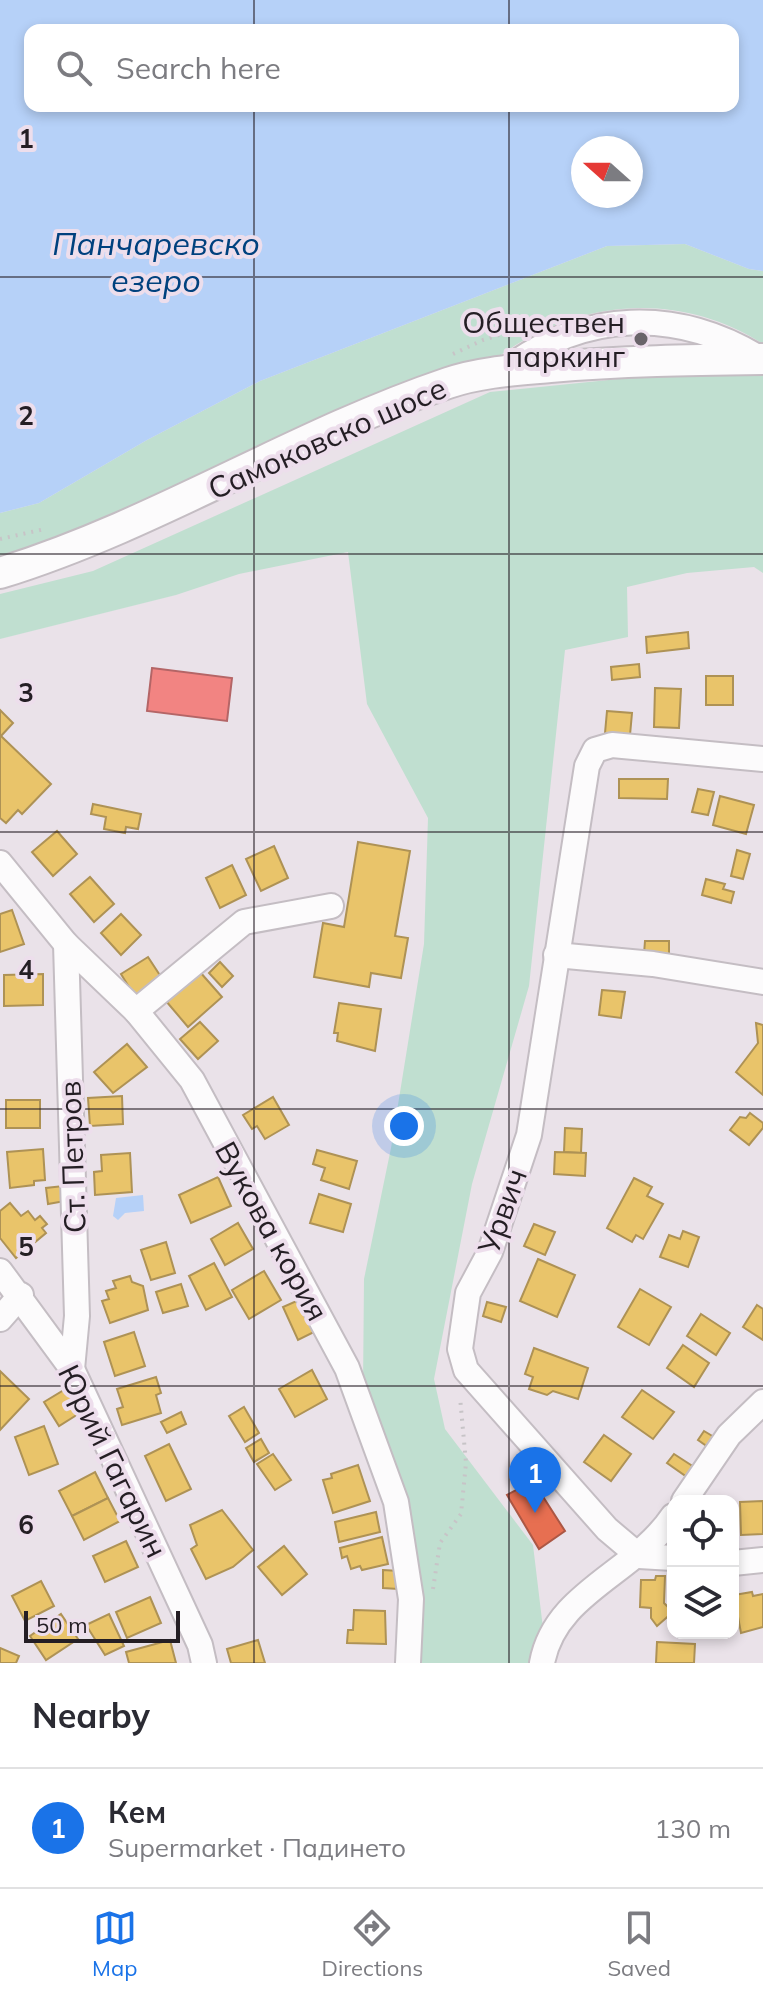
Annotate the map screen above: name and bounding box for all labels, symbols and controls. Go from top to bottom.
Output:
search box [24,24,739,112]
icon: search [52,46,96,90]
text: Search here [116,49,281,87]
text: 1 [18,122,34,155]
north arrow [571,136,643,208]
water label: Панчаревско езеро [52,223,260,300]
place label: Обществен паркинг [462,303,625,375]
marker: Обществен паркинг [632,330,650,348]
street label: Самоковско шосе [202,368,452,508]
text: 2 [18,399,34,432]
text: 3 [18,676,34,709]
text: 4 [18,953,34,986]
street label: Ст. Петров [50,1080,94,1234]
your location [384,1106,424,1146]
street label: Вукова кория [207,1135,337,1327]
street label: Урвич [469,1163,535,1260]
text: 5 [18,1230,34,1263]
street label: Юрий Гагарин [50,1358,176,1564]
pin: 1 [509,1447,561,1513]
map controls [667,1495,739,1639]
button: locate [667,1495,739,1567]
text: 6 [18,1508,34,1541]
button: layers [667,1567,739,1639]
scale bar [24,1607,180,1643]
text: 50 m [36,1611,87,1639]
text: Nearby [32,1694,150,1737]
text: Кем [108,1793,166,1831]
text: 1 [50,1812,66,1845]
text: 130 m [655,1812,731,1845]
text: Supermarket · Падинето [108,1831,406,1864]
tab: Map [92,1906,137,1982]
tab: Directions [322,1906,423,1982]
tab: Saved [607,1906,671,1982]

